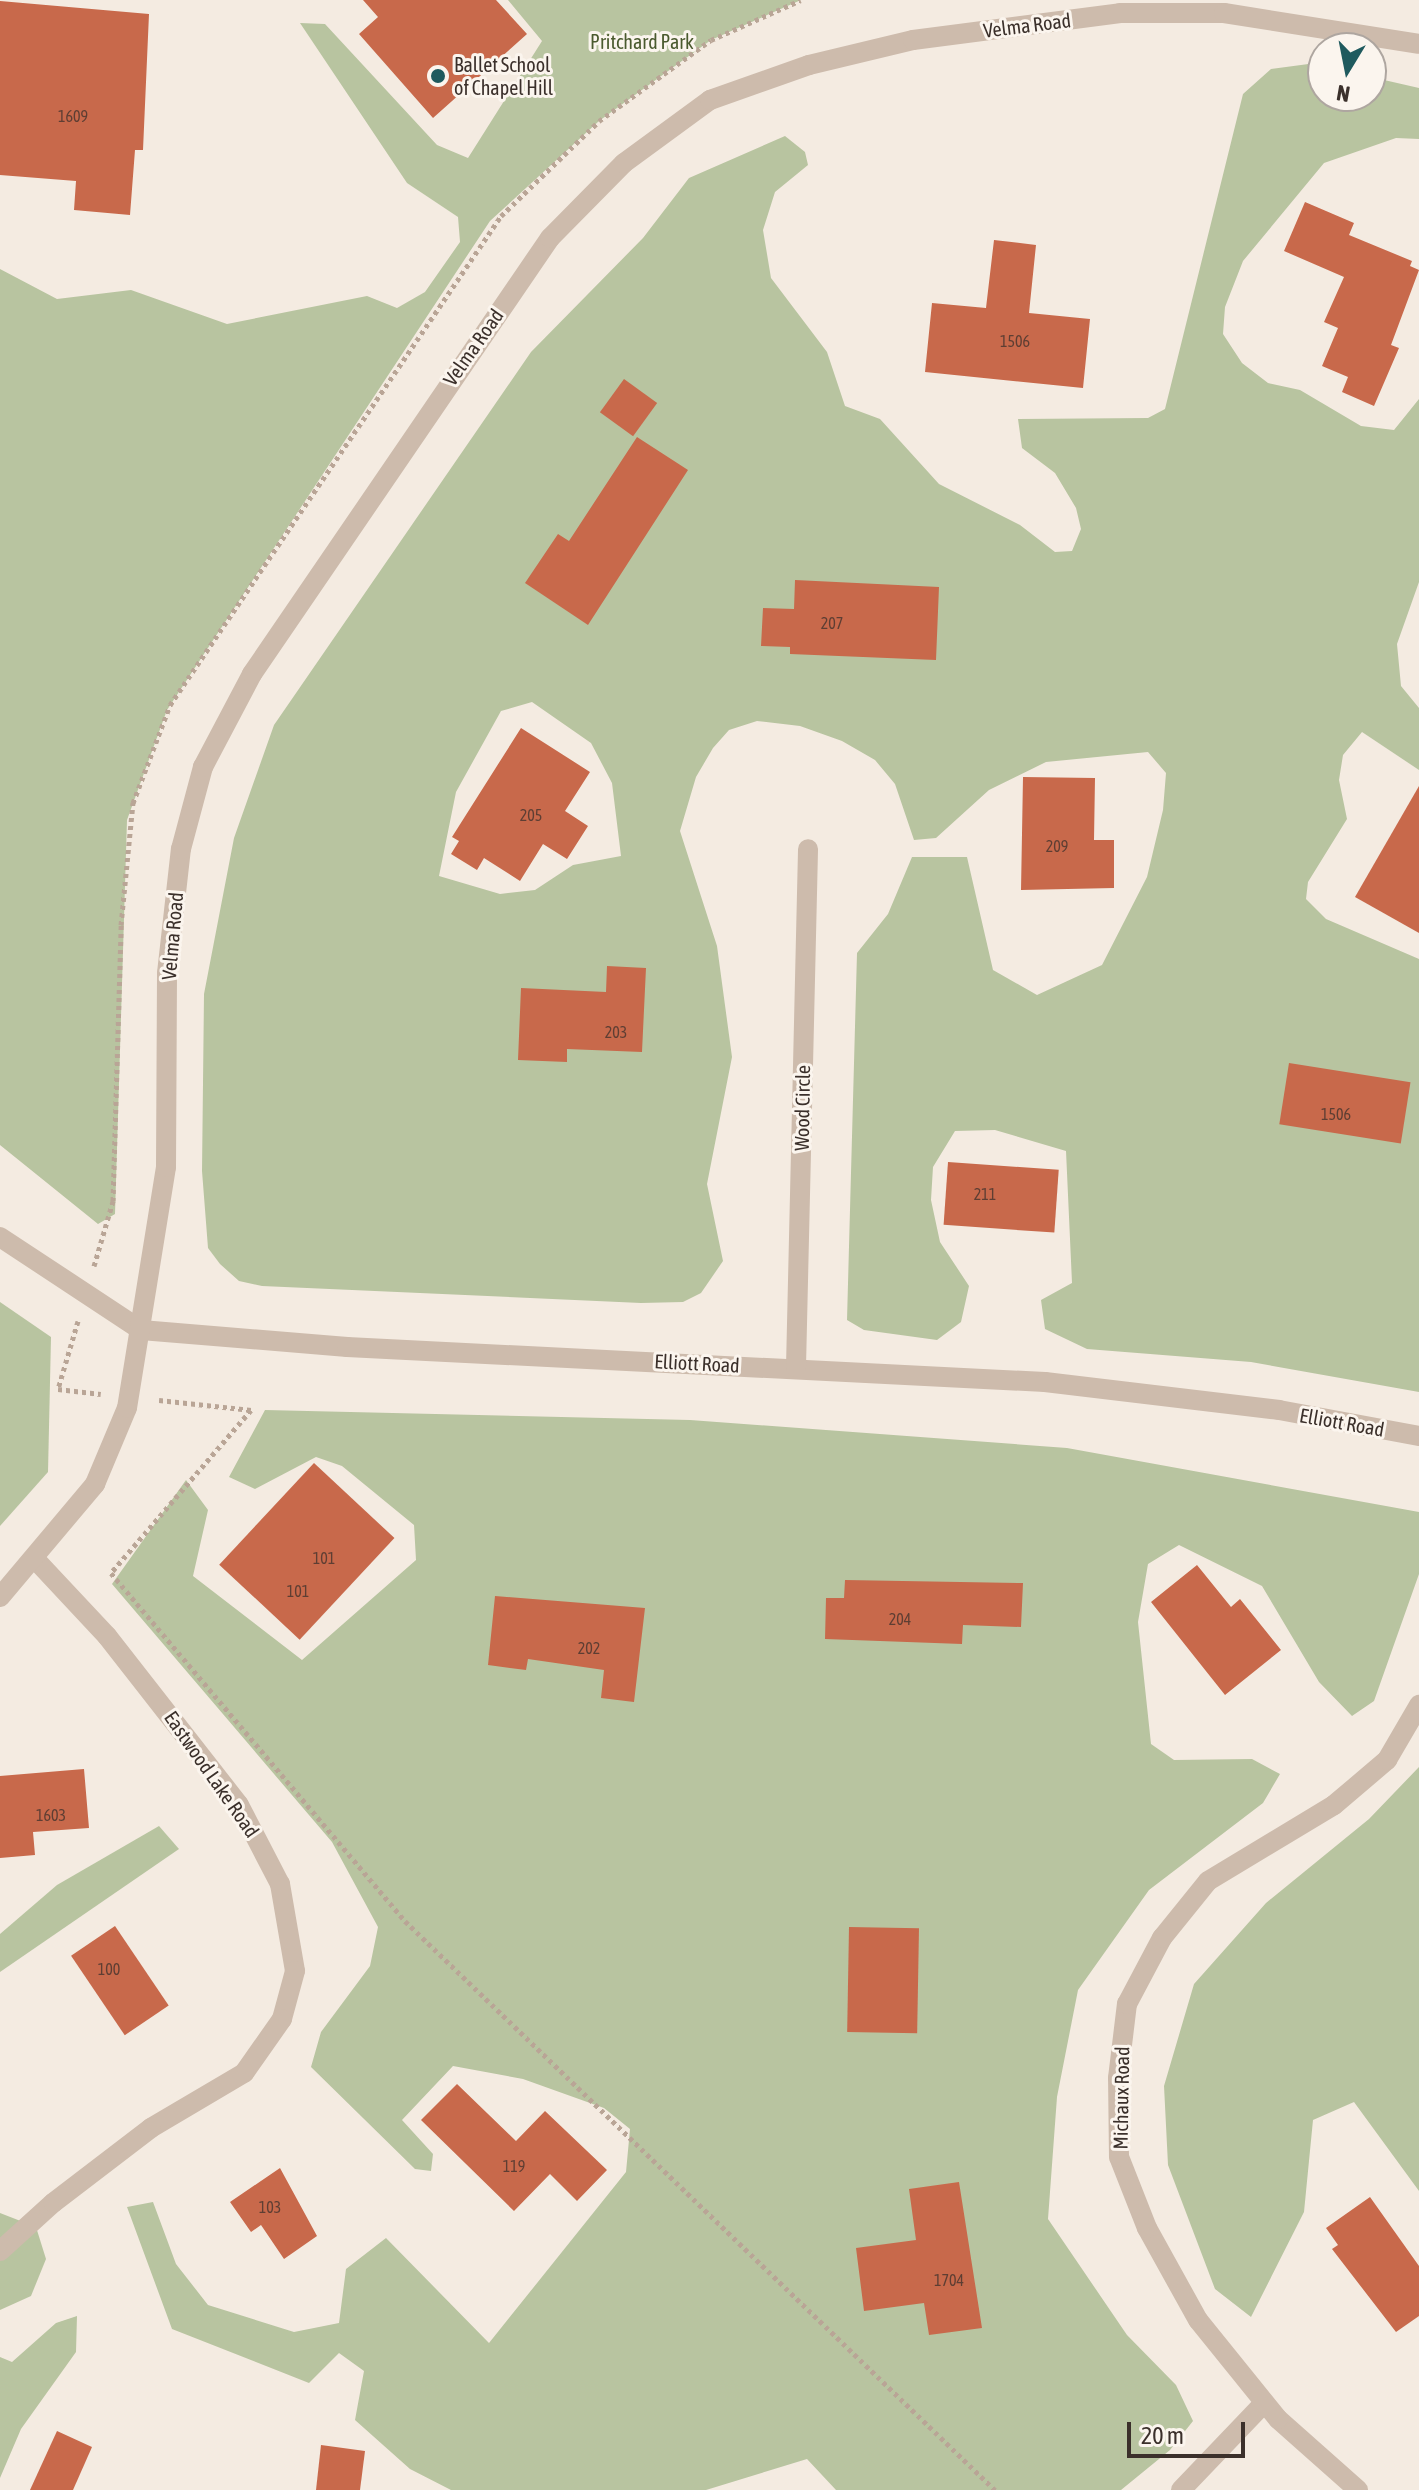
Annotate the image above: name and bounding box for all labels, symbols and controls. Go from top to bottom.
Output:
street label: Velma Road [982,8,1072,42]
park label: Pritchard Park [590,29,694,53]
north arrow [1307,32,1387,112]
place label: Ballet School of Chapel Hill [454,52,553,99]
marker: Ballet School of Chapel Hill [429,67,447,85]
text: N [1335,80,1352,108]
house number: 1609 [58,106,88,126]
street label: Velma Road [438,304,508,390]
house number: 1506 [1000,331,1030,351]
house number: 207 [821,613,843,633]
house number: 205 [520,805,542,825]
house number: 209 [1046,836,1068,856]
street label: Velma Road [156,891,188,981]
house number: 203 [605,1022,627,1042]
street label: Wood Circle [789,1065,815,1151]
house number: 1506 [1321,1104,1351,1124]
house number: 211 [974,1184,996,1204]
street label: Elliott Road [654,1349,740,1377]
street label: Elliott Road [1298,1403,1386,1441]
house number: 101 [313,1548,335,1568]
house number: 101 [287,1581,309,1601]
house number: 204 [889,1609,911,1629]
house number: 202 [578,1638,600,1658]
street label: Eastwood Lake Road [159,1706,265,1842]
house number: 1603 [36,1805,66,1825]
house number: 100 [98,1959,120,1979]
street label: Michaux Road [1108,2046,1134,2150]
house number: 119 [503,2156,525,2176]
house number: 103 [259,2197,281,2217]
house number: 1704 [934,2270,964,2290]
scale bar [1131,2406,1249,2456]
text: 20 m [1141,2422,1184,2449]

